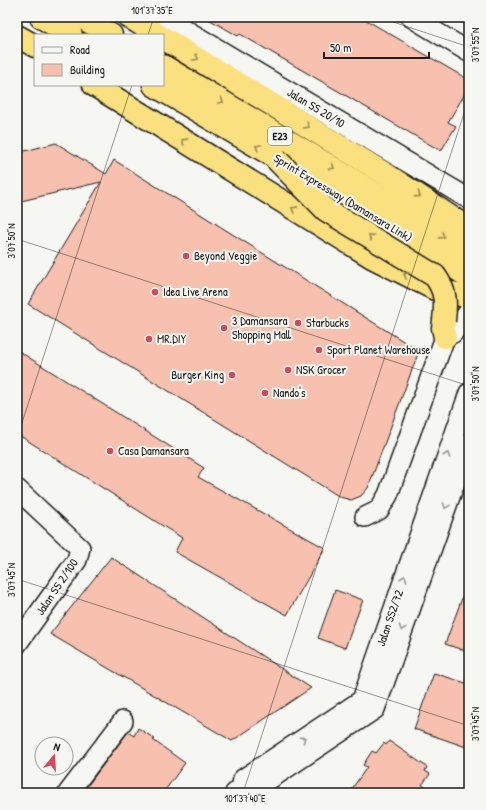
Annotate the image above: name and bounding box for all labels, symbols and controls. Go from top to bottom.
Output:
text: 101°37'35"E [131,4,173,17]
text: 3°07'55"N [469,28,482,62]
legend [34,34,164,86]
scale bar [324,34,429,60]
text: 50 m [330,39,351,56]
text: Road [70,41,90,58]
one-way arrow [192,54,199,61]
text: Building [70,61,105,78]
street label: Jalan SS 20/10 [284,84,348,132]
one-way arrow [216,96,224,103]
one-way arrow [303,122,310,129]
road number: E23 [268,127,292,145]
one-way arrow [181,138,188,146]
one-way arrow [255,145,262,152]
street label: Sprint Expressway (Damansara Link) [271,149,416,246]
one-way arrow [328,163,335,170]
one-way arrow [413,190,420,197]
one-way arrow [291,207,298,214]
text: 3°07'50"N [5,224,18,258]
one-way arrow [438,231,445,238]
one-way arrow [368,234,375,241]
place label: Beyond Veggie [194,247,258,264]
marker: Beyond Veggie [181,251,191,261]
one-way arrow [403,273,410,280]
place label: Idea Live Arena [163,283,228,300]
marker: Idea Live Arena [150,287,160,297]
place label: 3 Damansara Shopping Mall [232,312,292,343]
place label: Starbucks [306,314,349,331]
marker: Starbucks [293,318,303,328]
marker: 3 Damansara Shopping Mall [219,323,229,333]
place label: MR.DIY [157,330,187,347]
marker: MR.DIY [144,334,154,344]
place label: Sport Planet Warehouse [327,341,431,358]
marker: Sport Planet Warehouse [314,345,324,355]
place label: NSK Grocer [296,361,347,378]
marker: NSK Grocer [283,365,293,375]
place label: Burger King [171,366,224,383]
text: 3°07'50"N [469,367,482,401]
marker: Burger King [227,370,237,380]
place label: Nando's [273,384,306,401]
marker: Nando's [260,388,270,398]
place label: Casa Damansara [118,442,189,459]
marker: Casa Damansara [105,446,115,456]
one-way arrow [443,451,451,458]
one-way arrow [443,502,451,509]
street label: Jalan SS 2/100 [31,555,82,618]
text: 3°07'45"N [5,563,18,597]
one-way arrow [400,574,408,581]
street label: Jalan SS2/72 [372,587,407,648]
one-way arrow [399,625,407,632]
text: 3°07'45"N [469,707,482,741]
north arrow [34,736,74,776]
one-way arrow [299,736,306,744]
text: N [52,739,62,754]
text: 101°37'40"E [225,792,266,805]

